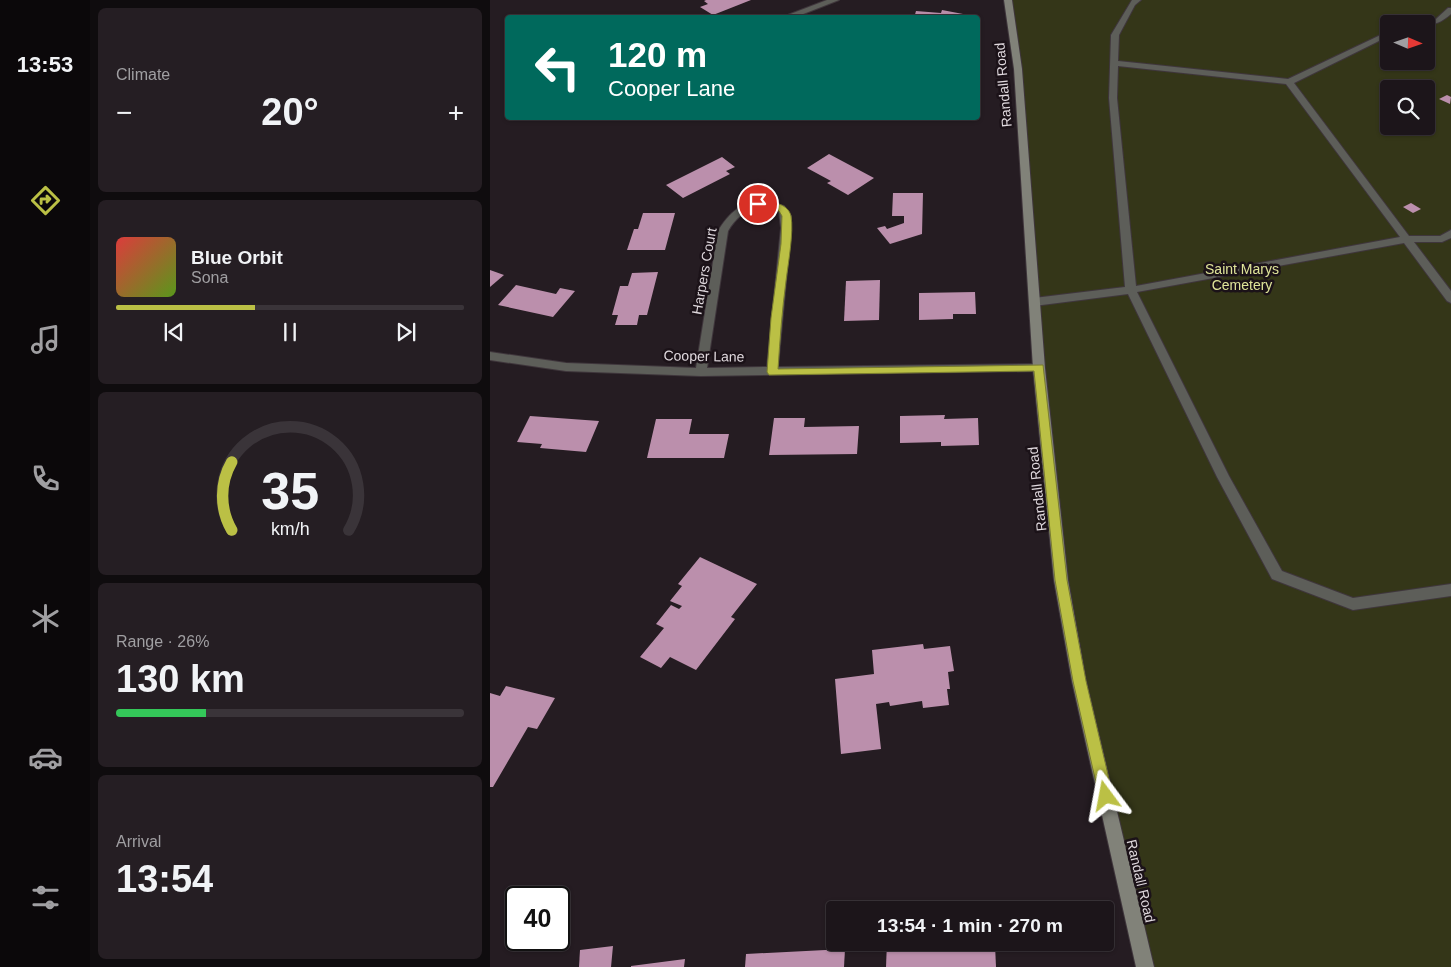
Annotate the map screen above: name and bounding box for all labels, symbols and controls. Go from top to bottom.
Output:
north arrow [1380,15,1435,70]
map controls [1380,15,1435,135]
icon: left [525,35,590,100]
text: 120 m [608,35,707,74]
street label: Randall Road [991,42,1015,128]
text: 13:53 [17,52,73,77]
text: Climate [116,66,170,83]
text: Cooper Lane [608,76,735,101]
button: search [1380,80,1435,135]
text: 20° [261,91,319,133]
text: − [116,97,132,128]
text: + [448,97,464,128]
icon: directions [28,183,63,218]
pin [737,183,779,225]
icon: arrive [744,190,772,218]
street label: Harpers Court [688,226,720,316]
text: Blue Orbit [191,247,283,268]
park label: Saint Marys Cemetery [1205,261,1279,293]
text: Sona [191,269,228,286]
icon: previous [160,318,188,346]
icon: pause [276,318,304,346]
icon: next [392,318,420,346]
icon: music [28,322,63,357]
street label: Cooper Lane [663,347,745,365]
street label: Randall Road [1025,446,1049,532]
icon: phone [28,461,63,496]
text: 35 [261,462,319,520]
text: km/h [271,519,309,539]
icon: climate [28,601,63,636]
text: Range · 26% [116,633,209,650]
text: 130 km [116,658,245,700]
icon: car [28,740,63,775]
position arrow [1079,769,1131,821]
text: Arrival [116,833,161,850]
street label: Randall Road [1124,838,1158,924]
text: 13:54 [116,858,213,900]
icon: filters [28,880,63,915]
speed limit sign: 40 [505,886,570,951]
text: 13:54 · 1 min · 270 m [877,915,1063,936]

